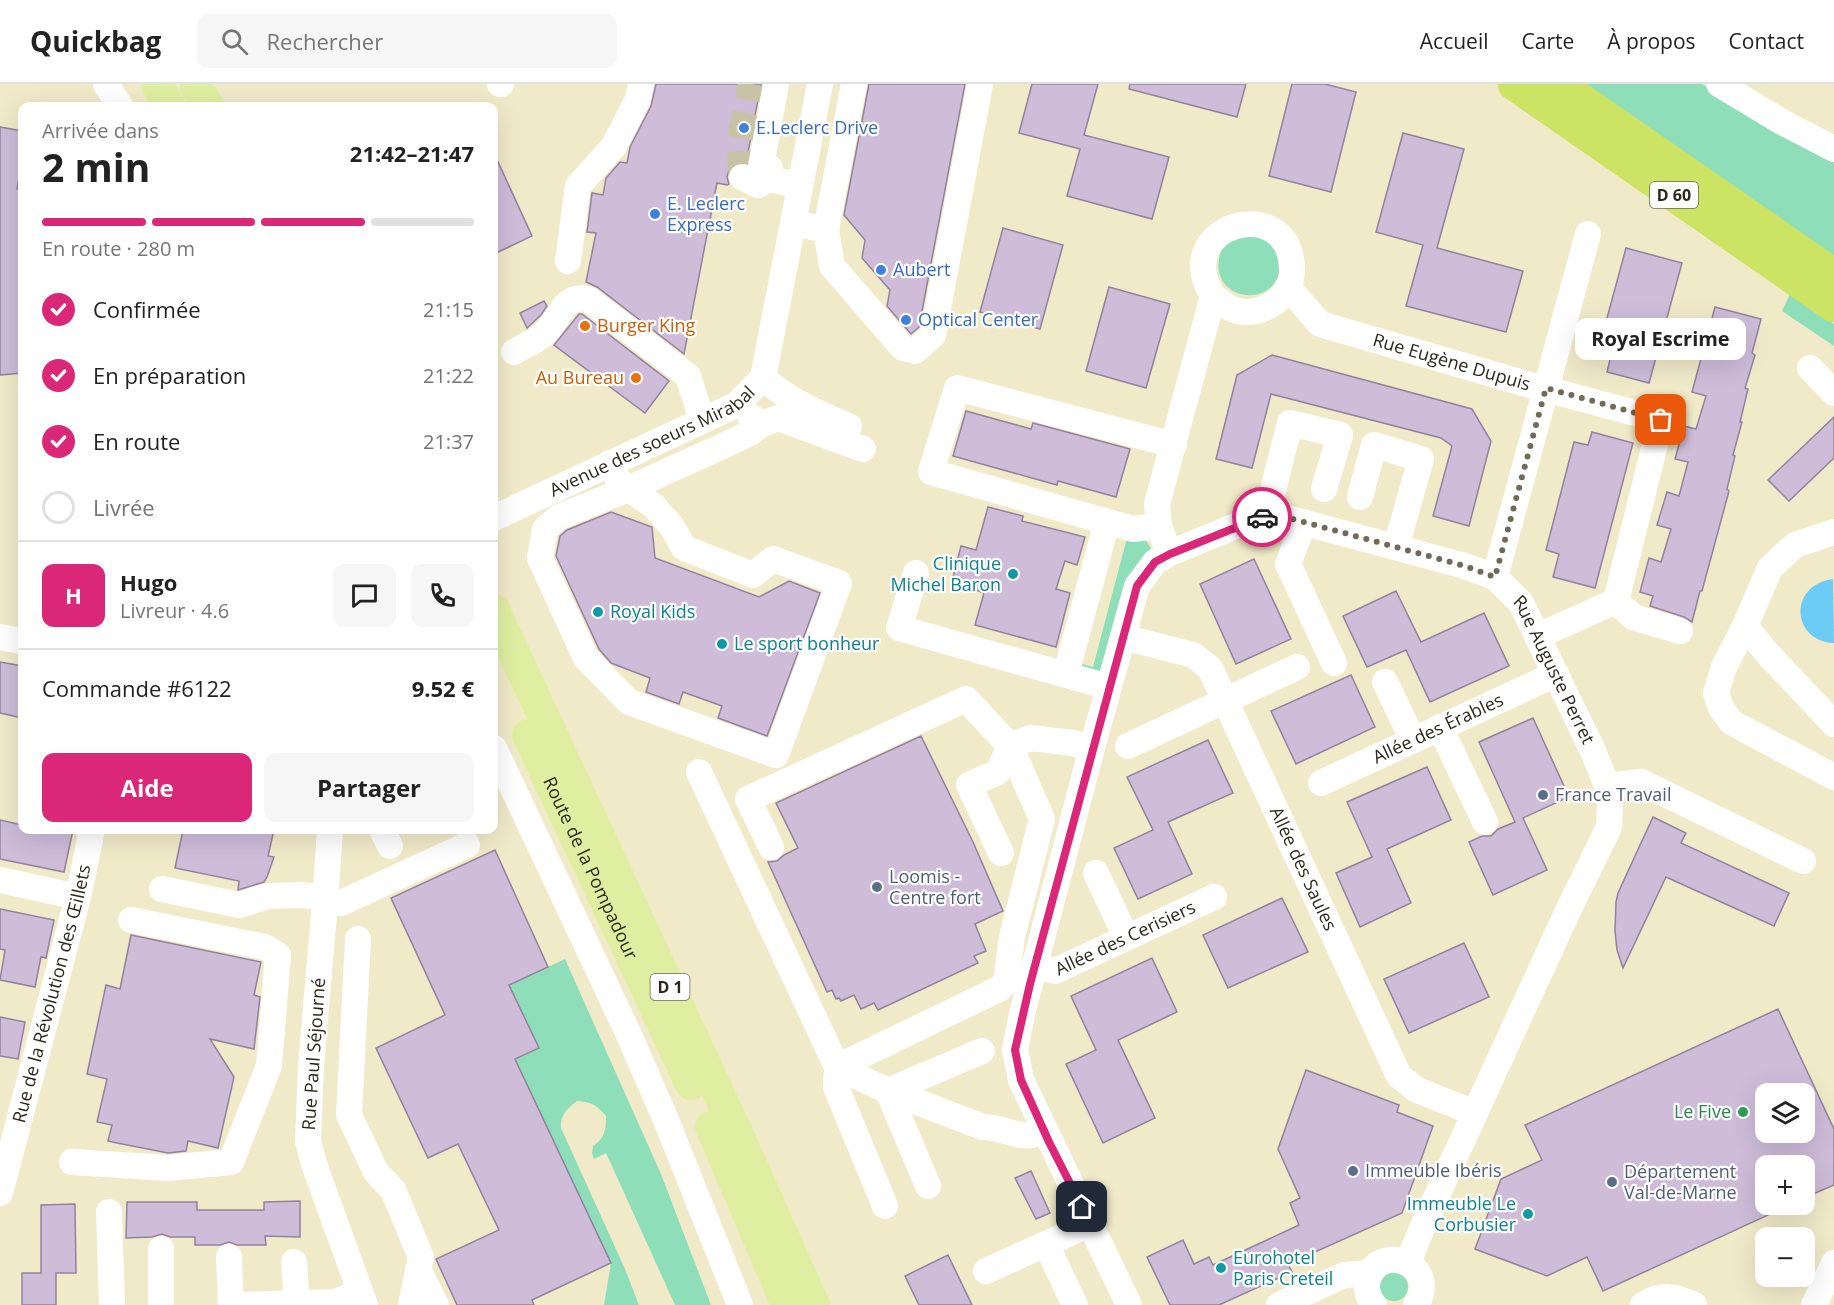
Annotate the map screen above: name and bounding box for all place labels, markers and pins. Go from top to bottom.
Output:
place label: E.Leclerc Drive [756,115,878,139]
marker: E.Leclerc Drive [737,121,751,135]
place label: E. Leclerc Express [667,191,746,236]
marker: E. Leclerc Express [648,207,662,221]
place label: Aubert [893,257,950,281]
marker: Aubert [874,263,888,277]
place label: Optical Center [918,307,1039,331]
place label: Burger King [597,313,696,337]
marker: Optical Center [899,313,913,327]
callout: Royal Escrime [1576,318,1746,360]
marker: Burger King [578,319,592,333]
place label: Au Bureau [536,365,624,389]
marker: Au Bureau [629,371,643,385]
pin [1635,394,1686,445]
place label: Clinique Michel Baron [890,551,1001,596]
marker: Clinique Michel Baron [1006,567,1020,581]
place label: Royal Kids [610,599,695,623]
marker: Royal Kids [591,605,605,619]
place label: Le sport bonheur [734,631,880,655]
marker: Le sport bonheur [715,637,729,651]
place label: France Travail [1555,782,1671,806]
marker: France Travail [1536,788,1550,802]
place label: Loomis - Centre fort [889,864,981,909]
marker: Loomis - Centre fort [870,880,884,894]
place label: Le Five [1674,1099,1731,1123]
marker: Le Five [1736,1105,1750,1119]
place label: Immeuble Ibéris [1365,1158,1501,1182]
place label: Département Val-de-Marne [1624,1159,1737,1204]
marker: Immeuble Ibéris [1346,1164,1360,1178]
marker: Département Val-de-Marne [1605,1175,1619,1189]
pin [1056,1181,1107,1232]
place label: Immeuble Le Corbusier [1407,1191,1517,1236]
marker: Immeuble Le Corbusier [1521,1207,1535,1221]
place label: Eurohotel Paris Creteil [1233,1245,1333,1290]
marker: Eurohotel Paris Creteil [1214,1261,1228,1275]

